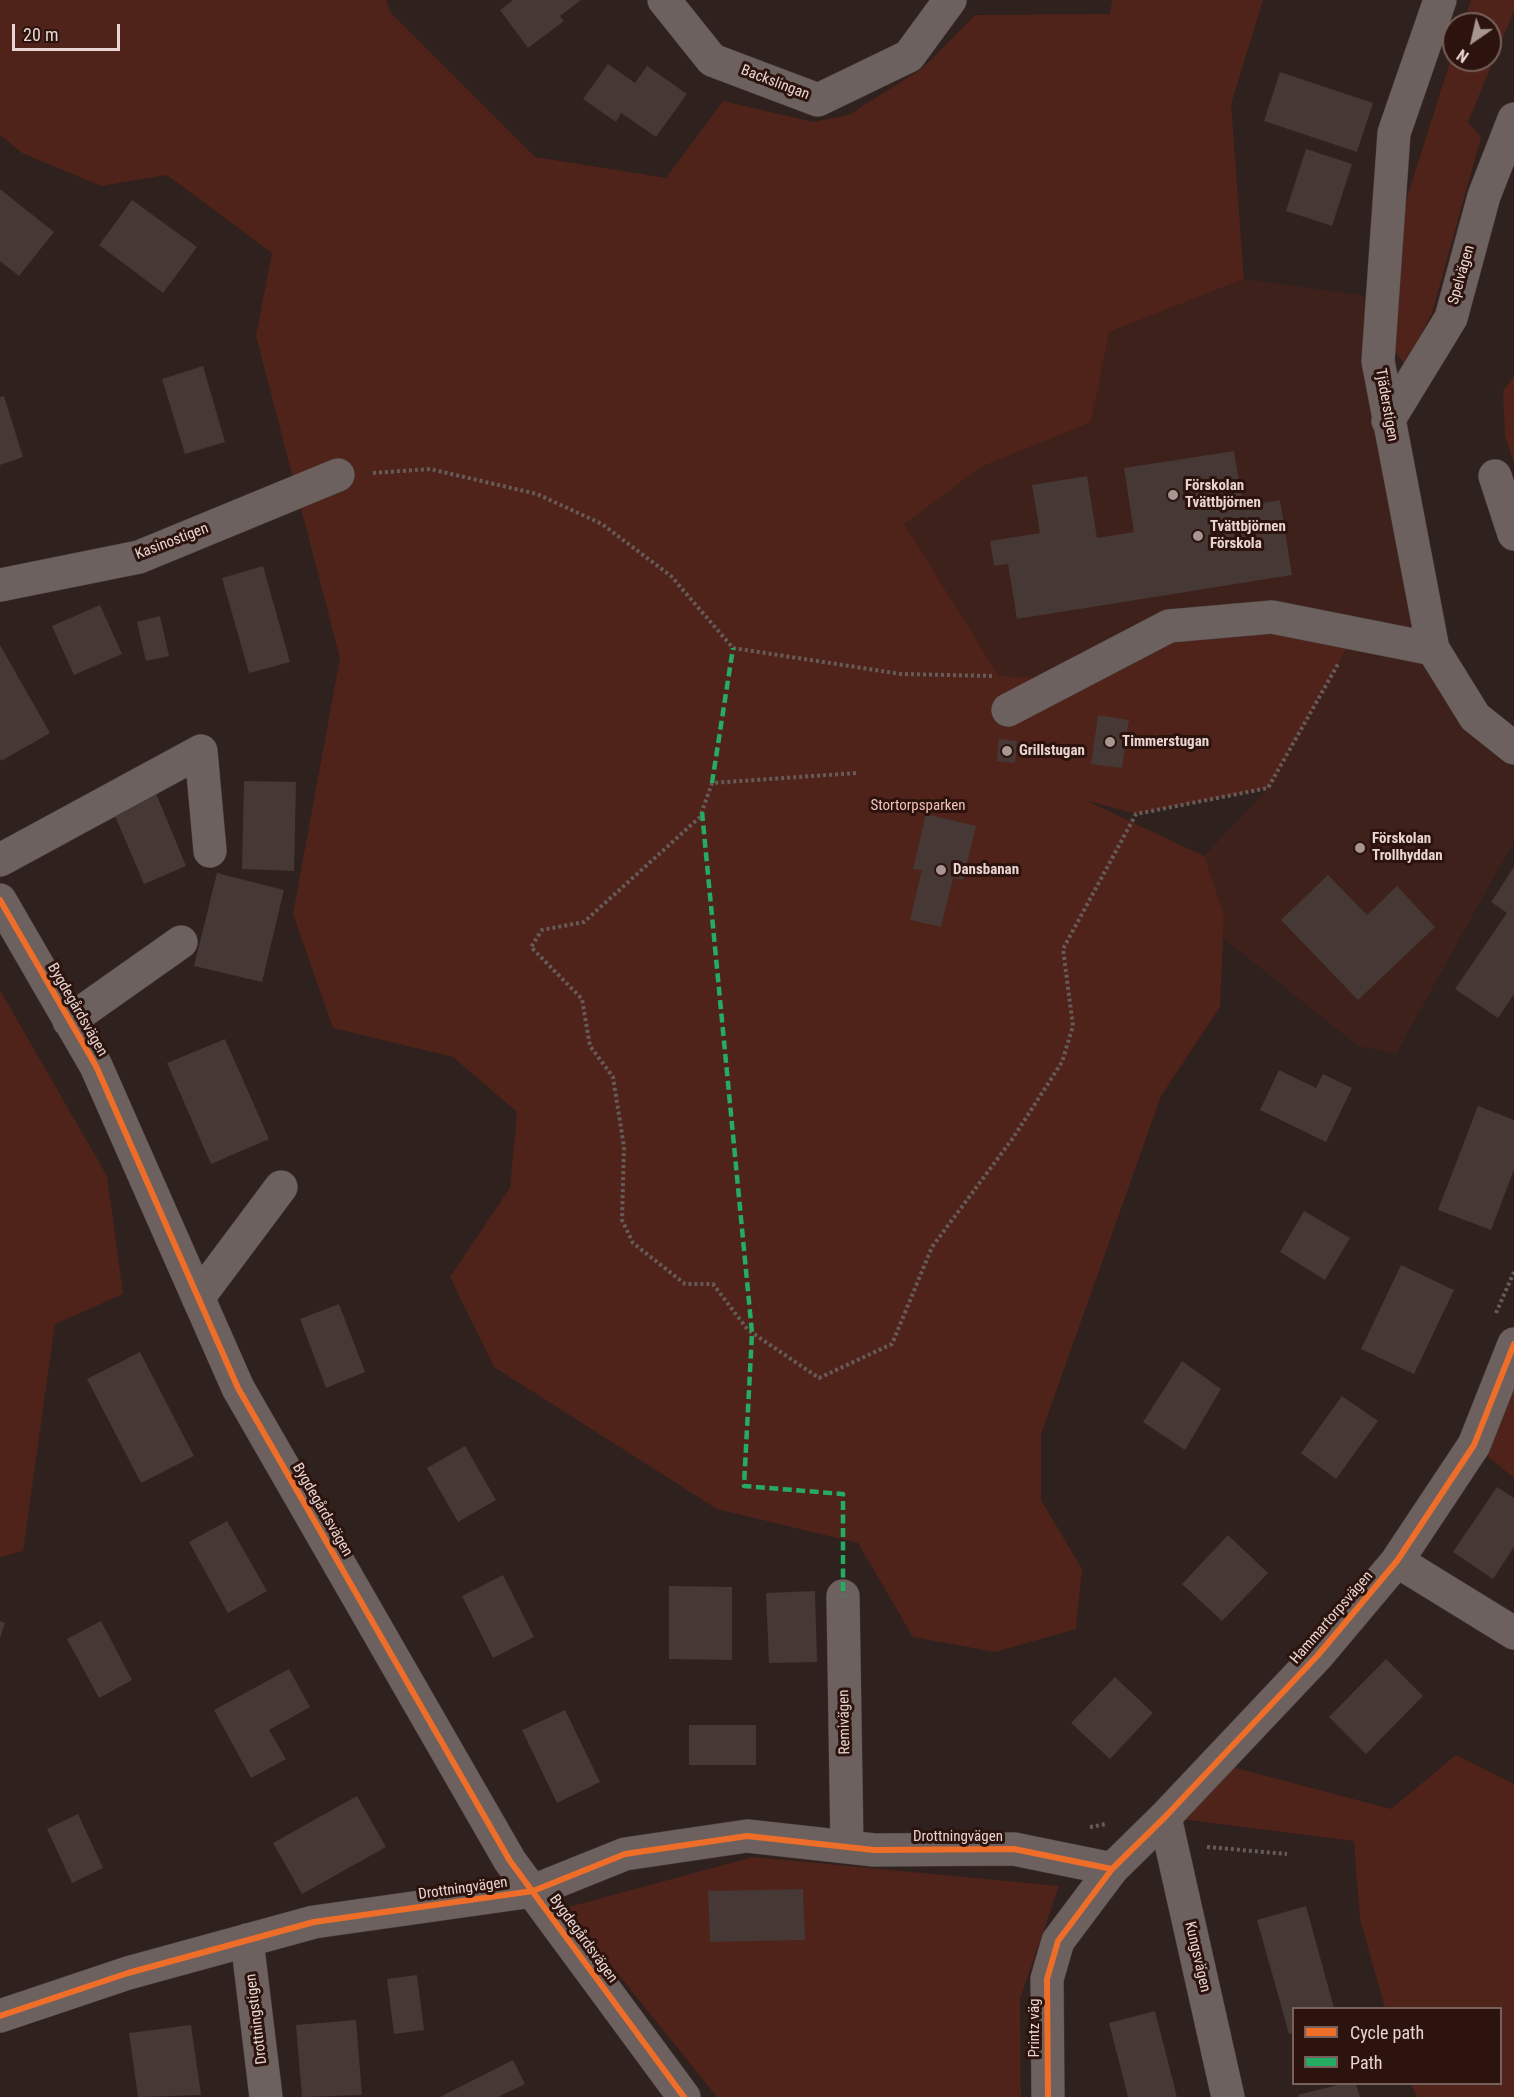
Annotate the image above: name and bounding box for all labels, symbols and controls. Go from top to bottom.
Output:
scale bar [15,12,123,50]
north arrow [1442,12,1502,72]
text: 20 m [23,24,58,45]
text: N [1453,45,1472,66]
street label: Backslingan [738,62,812,104]
street label: Spelvägen [1445,243,1479,307]
street label: Tjäderstigen [1371,367,1401,443]
place label: Förskolan Tvättbjörnen [1185,477,1261,512]
marker: Förskolan Tvättbjörnen [1166,488,1180,502]
place label: Tvättbjörnen Förskola [1210,518,1286,553]
street label: Kasinostigen [133,520,211,564]
marker: Tvättbjörnen Förskola [1191,529,1205,543]
place label: Timmerstugan [1122,733,1209,751]
marker: Timmerstugan [1103,735,1117,749]
place label: Grillstugan [1019,742,1085,760]
marker: Grillstugan [1000,744,1014,758]
park label: Stortorpsparken [870,797,966,815]
place label: Förskolan Trollhyddan [1372,830,1443,865]
marker: Förskolan Trollhyddan [1353,841,1367,855]
place label: Dansbanan [953,861,1019,879]
marker: Dansbanan [934,863,948,877]
street label: Bygdegårdsvägen [43,960,111,1060]
street label: Bygdegårdsvägen [288,1460,356,1560]
street label: Hammartorpsvägen [1287,1568,1377,1668]
street label: Remivägen [835,1689,855,1755]
street label: Drottningvägen [913,1828,1003,1846]
street label: Drottningvägen [417,1874,509,1904]
street label: Bygdegårdsvägen [545,1891,621,1987]
street label: Kungsvägen [1180,1920,1214,1994]
street label: Drottningstigen [243,1973,271,2065]
street label: Printz väg [1026,1999,1044,2057]
legend [1292,2007,1502,2085]
text: Cycle path [1350,2022,1424,2043]
text: Path [1350,2052,1383,2073]

